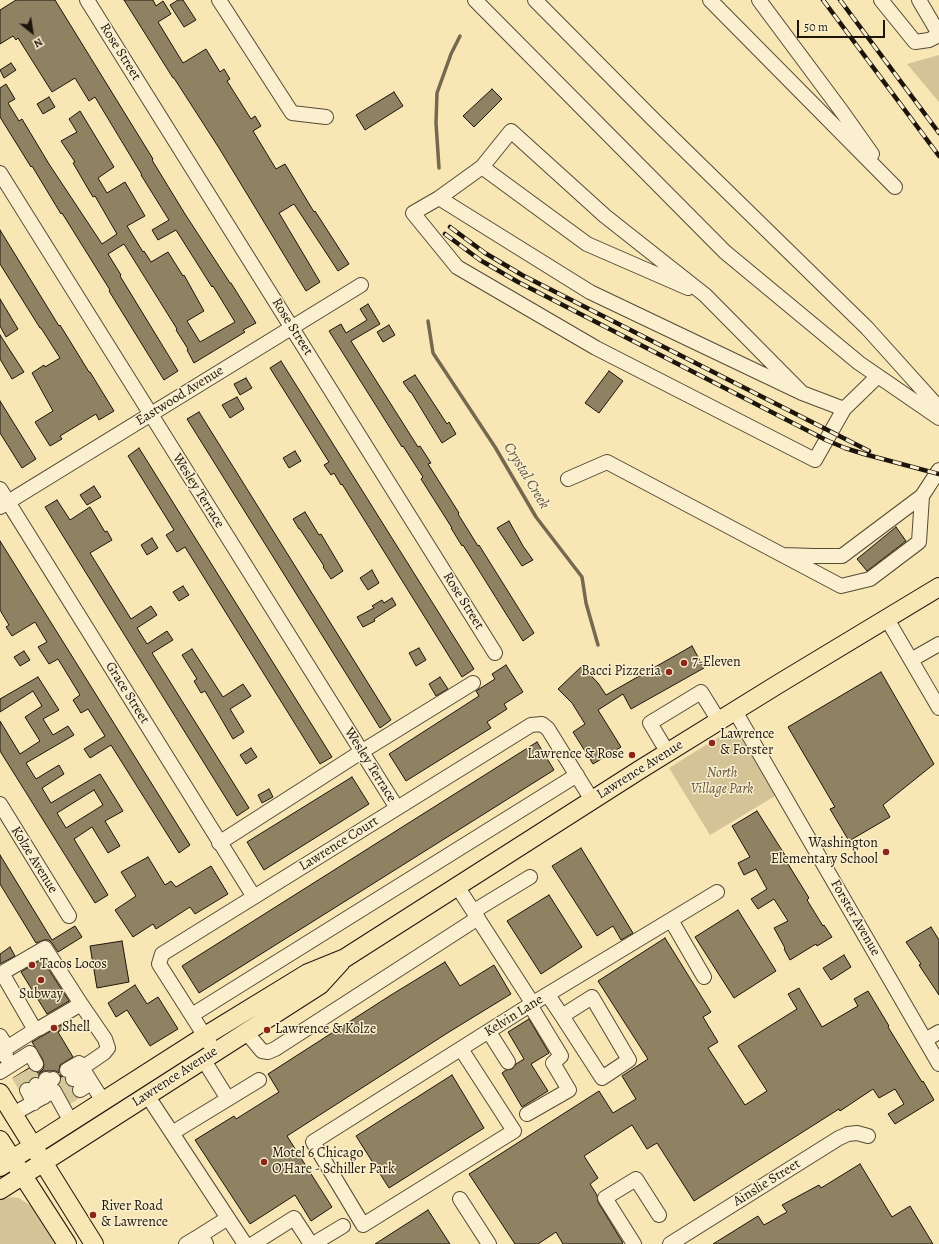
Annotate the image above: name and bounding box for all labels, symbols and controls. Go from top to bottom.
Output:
north arrow [12,12,52,52]
scale bar [799,12,887,38]
text: 50 m [804,19,828,35]
street label: Rose Street [96,20,144,84]
text: N [31,34,45,51]
street label: Rose Street [268,295,316,359]
street label: Eastwood Avenue [133,362,227,430]
water label: Crystal Creek [499,440,553,512]
street label: Wesley Terrace [168,451,228,531]
street label: Rose Street [439,569,487,633]
place label: 7-Eleven [692,655,741,671]
marker: 7-Eleven [679,658,689,668]
street label: Grace Street [101,659,153,727]
place label: Bacci Pizzeria [581,664,661,680]
marker: Bacci Pizzeria [664,667,674,677]
street label: Wesley Terrace [340,725,400,805]
place label: Lawrence & Forster [720,727,774,760]
street label: Lawrence Avenue [594,737,686,803]
marker: Lawrence & Forster [707,738,717,748]
place label: Lawrence & Rose [527,747,624,763]
marker: Lawrence & Rose [627,750,637,760]
park label: North Village Park [691,766,753,798]
street label: Lawrence Court [296,813,382,875]
street label: Kolze Avenue [7,823,61,897]
place label: Washington Elementary School [771,836,878,868]
marker: Washington Elementary School [881,847,891,857]
street label: Forster Avenue [826,877,884,959]
place label: Tacos Locos [40,957,107,973]
marker: Tacos Locos [27,960,37,970]
marker: Subway [36,975,46,985]
place label: Subway [19,987,63,1003]
street label: Kelvin Lane [481,991,547,1041]
place label: Shell [62,1020,90,1036]
place label: Lawrence & Kolze [275,1022,376,1038]
marker: Shell [49,1023,59,1033]
marker: Lawrence & Kolze [262,1025,272,1035]
street label: Lawrence Avenue [129,1043,221,1111]
place label: Motel 6 Chicago O'Hare - Schiller Park [272,1146,395,1178]
street label: Ainslie Street [730,1156,804,1210]
marker: Motel 6 Chicago O'Hare - Schiller Park [259,1157,269,1167]
place label: River Road & Lawrence [101,1199,168,1232]
marker: River Road & Lawrence [88,1210,98,1220]

